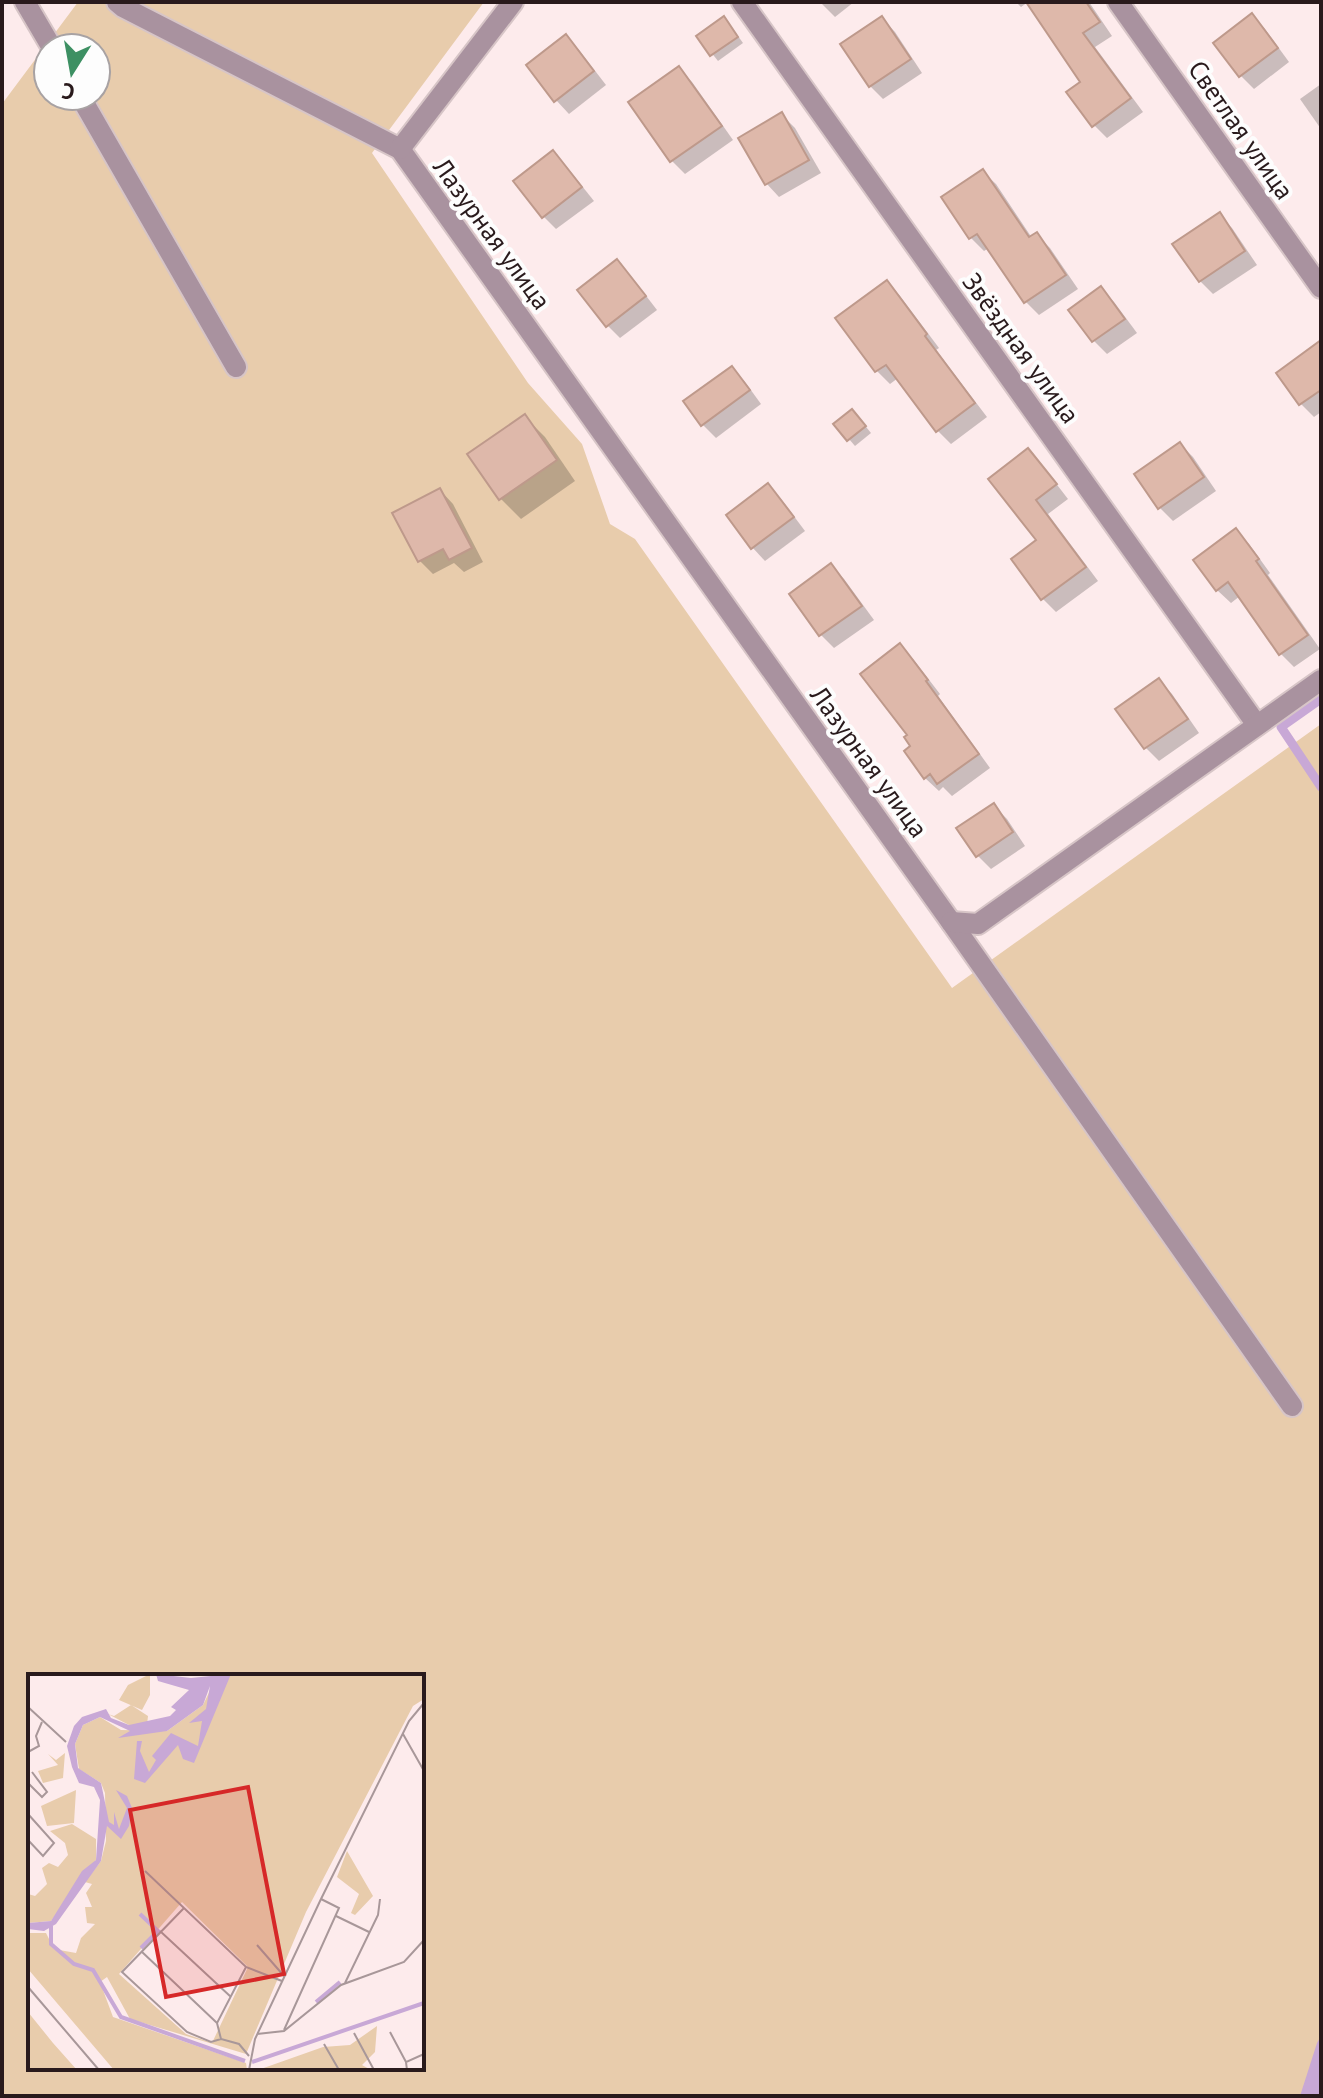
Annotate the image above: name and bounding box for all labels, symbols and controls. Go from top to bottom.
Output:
north arrow [32,32,112,112]
street label: Светлая улица [1181,54,1301,206]
text: С [59,77,77,107]
street label: Лазурная улица [426,151,558,316]
street label: Звёздная улица [956,266,1087,429]
street label: Лазурная улица [803,679,935,844]
inset map [28,1674,424,2070]

